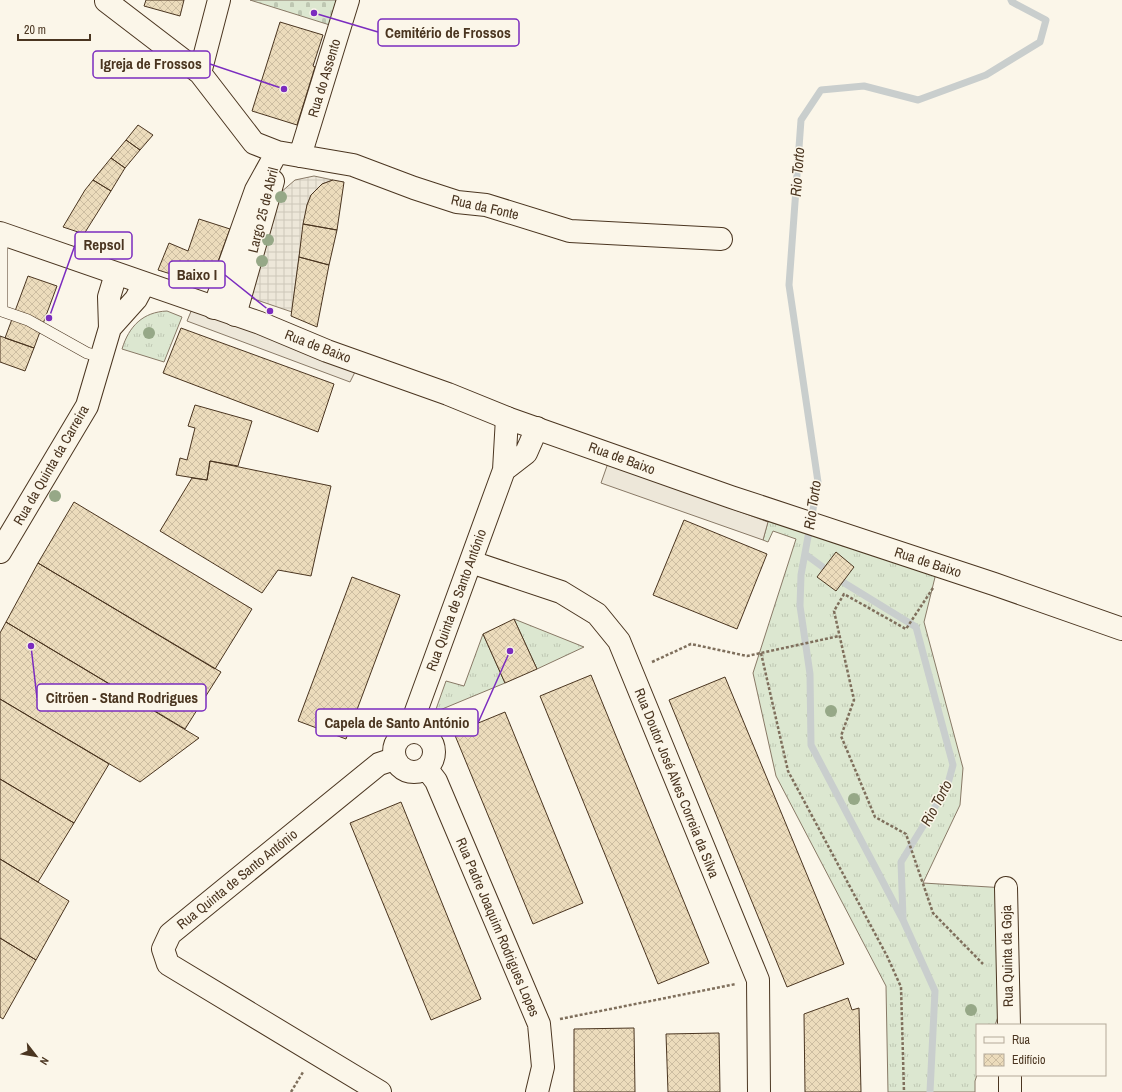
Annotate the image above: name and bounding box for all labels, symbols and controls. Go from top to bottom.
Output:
scale bar [18,16,90,42]
callout: Cemitério de Frossos [378,19,519,46]
text: 20 m [24,22,46,38]
text: Cemitério de Frossos [385,22,511,43]
street label: Rua do Assento [304,37,344,119]
callout: Igreja de Frossos [93,51,210,78]
text: Igreja de Frossos [100,53,202,74]
water label: Rio Torto [785,147,809,197]
street label: Largo 25 de Abril [244,165,282,255]
street label: Rua da Fonte [449,190,521,224]
callout: Repsol [75,232,132,259]
text: Repsol [83,234,125,255]
callout: Baixo I [169,261,225,288]
text: Baixo I [177,264,217,285]
street label: Rua de Baixo [282,325,354,367]
street label: Rua da Quinta da Carreira [9,401,93,528]
street label: Rua de Baixo [586,438,658,478]
water label: Rio Torto [798,479,826,531]
street label: Rua Quinta de Santo António [422,526,490,674]
street label: Rua de Baixo [892,543,964,581]
callout: Citröen - Stand Rodrigues [37,684,206,711]
street label: Rua Doutor José Alves Correia da Silva [631,686,724,881]
text: Citröen - Stand Rodrigues [46,687,198,708]
callout: Capela de Santo António [316,709,478,736]
text: Capela de Santo António [324,712,470,733]
water label: Rio Torto [915,776,957,830]
street label: Rua Quinta de Santo António [173,825,301,933]
street label: Rua Padre Joaquim Rodrigues Lopes [452,835,544,1019]
street label: Rua Quinta da Goja [997,904,1017,1007]
legend [976,1024,1106,1076]
text: Rua [1012,1032,1031,1048]
north arrow [16,1036,56,1076]
text: Edifício [1012,1052,1045,1068]
text: N [37,1055,52,1068]

